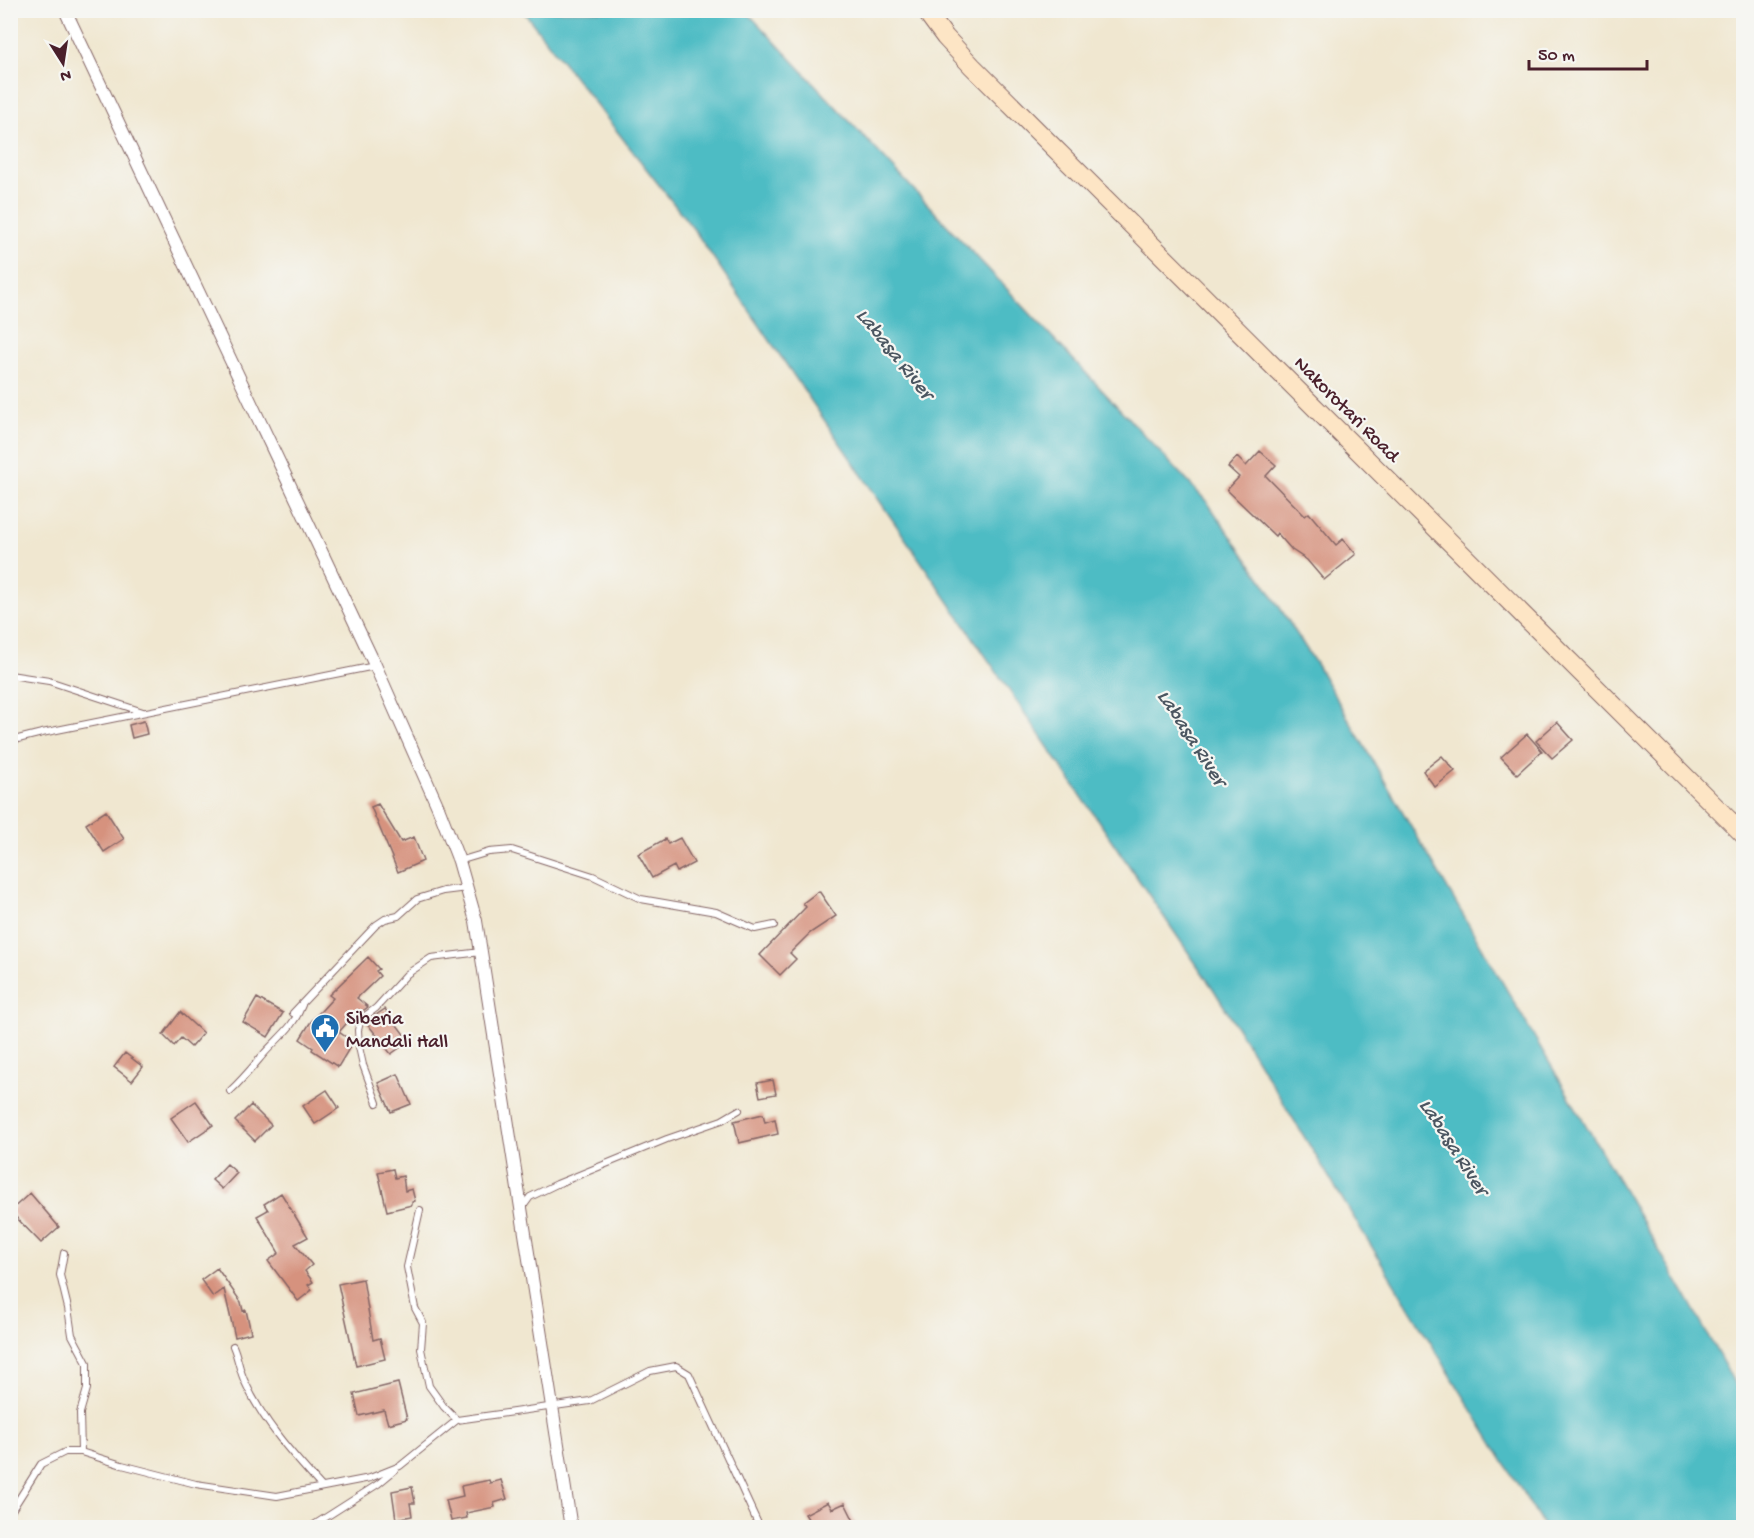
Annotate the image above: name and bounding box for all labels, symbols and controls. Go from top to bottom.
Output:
north arrow [33,33,93,93]
scale bar [1529,33,1648,71]
text: 50 m [1538,46,1575,67]
text: N [58,64,72,85]
water label: Labasa River [849,305,940,409]
street label: Nakorotari Road [1288,353,1405,470]
water label: Labasa River [1150,686,1233,795]
place label: Siberia Mandali Hall [346,1009,448,1055]
public building icon: Siberia Mandali Hall [309,1012,341,1054]
water label: Labasa River [1412,1095,1495,1204]

